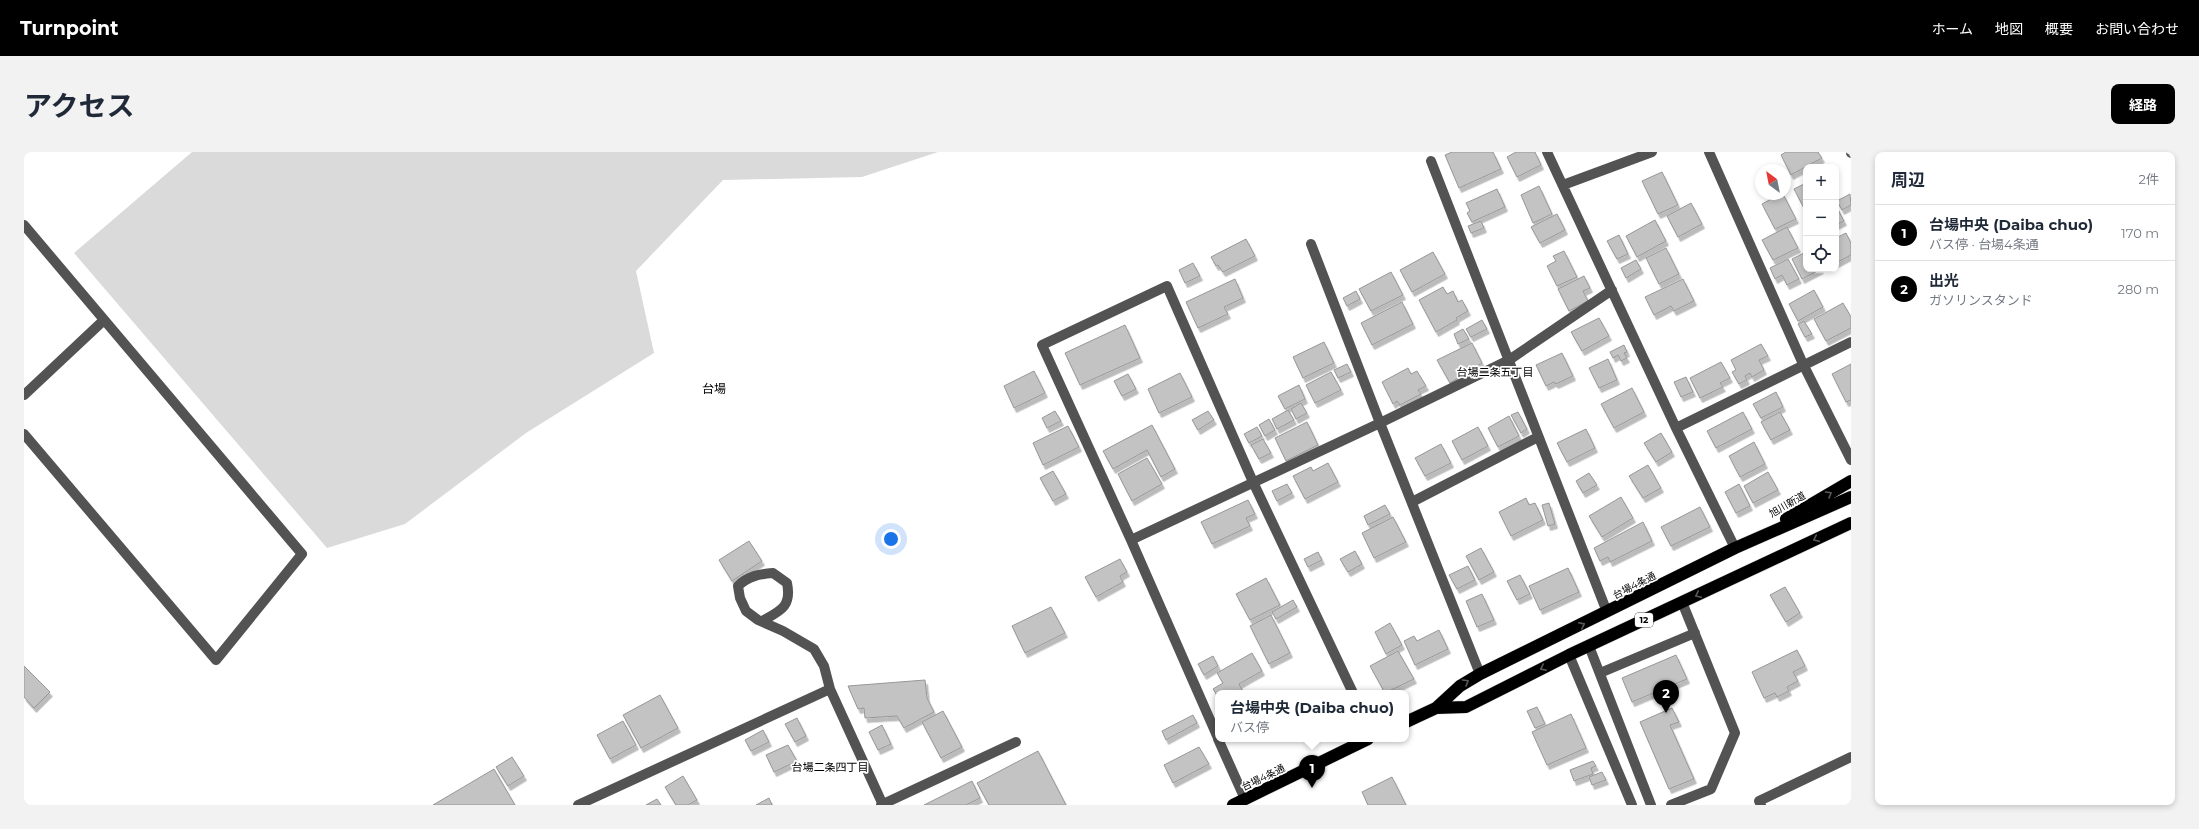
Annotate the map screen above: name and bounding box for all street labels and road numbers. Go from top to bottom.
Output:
street label: 旭川新道 [1767,489,1808,520]
street label: 台場4条通 [1611,569,1658,602]
road number: 12 [1635,613,1653,627]
street label: 台場4条通 [1239,761,1287,794]

